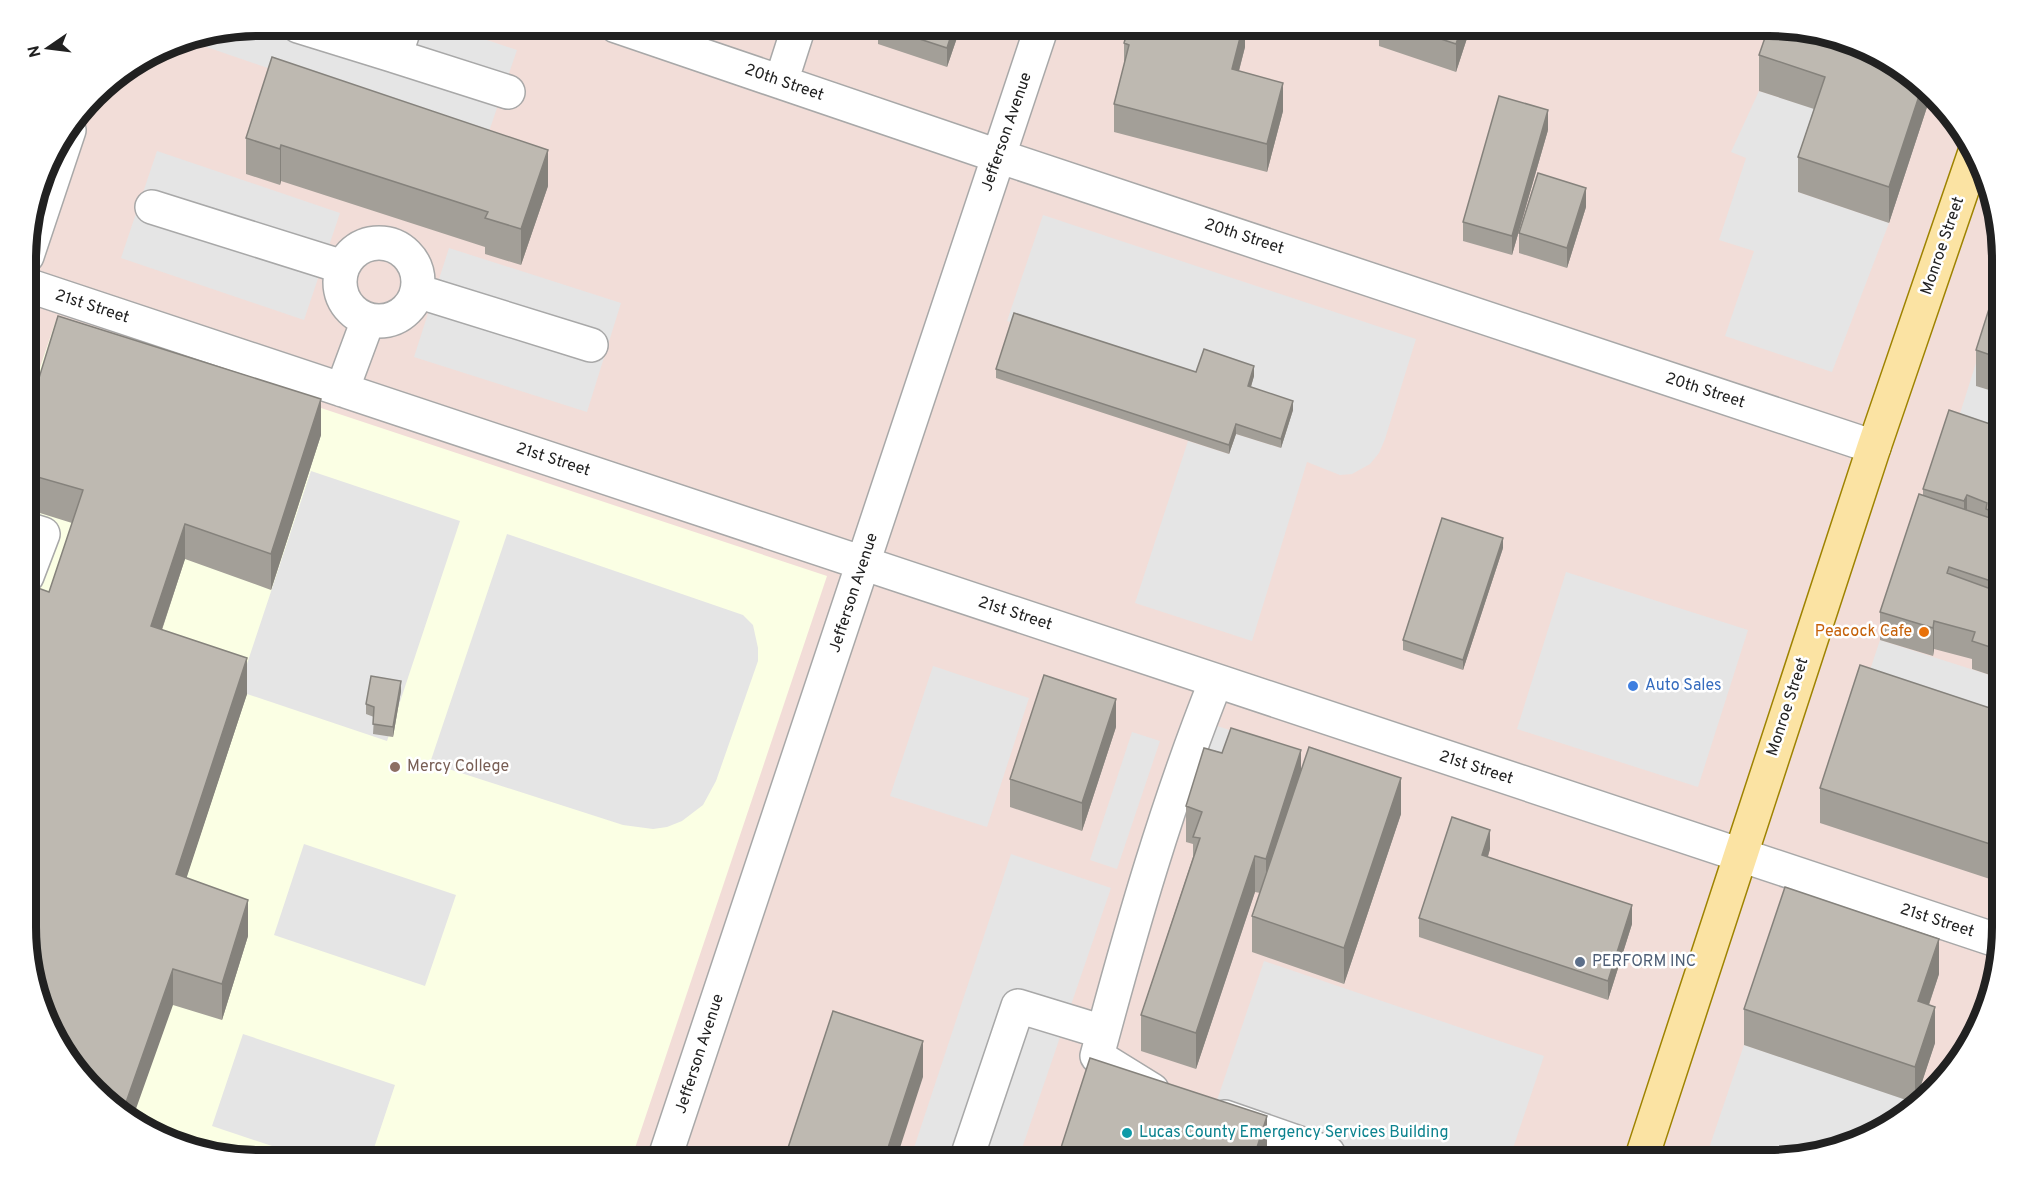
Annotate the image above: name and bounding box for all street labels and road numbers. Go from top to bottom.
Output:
street label: 20th Street [742,60,826,106]
street label: Jefferson Avenue [977,70,1037,194]
street label: Monroe Street [1917,194,1969,298]
street label: 20th Street [1202,215,1286,259]
street label: 21st Street [52,286,132,328]
street label: 20th Street [1663,369,1747,413]
street label: 21st Street [513,439,593,481]
street label: Jefferson Avenue [825,531,883,655]
street label: 21st Street [975,593,1055,635]
street label: Monroe Street [1763,655,1813,759]
street label: 21st Street [1436,747,1516,789]
street label: 21st Street [1897,900,1977,942]
street label: Jefferson Avenue [671,992,729,1116]

